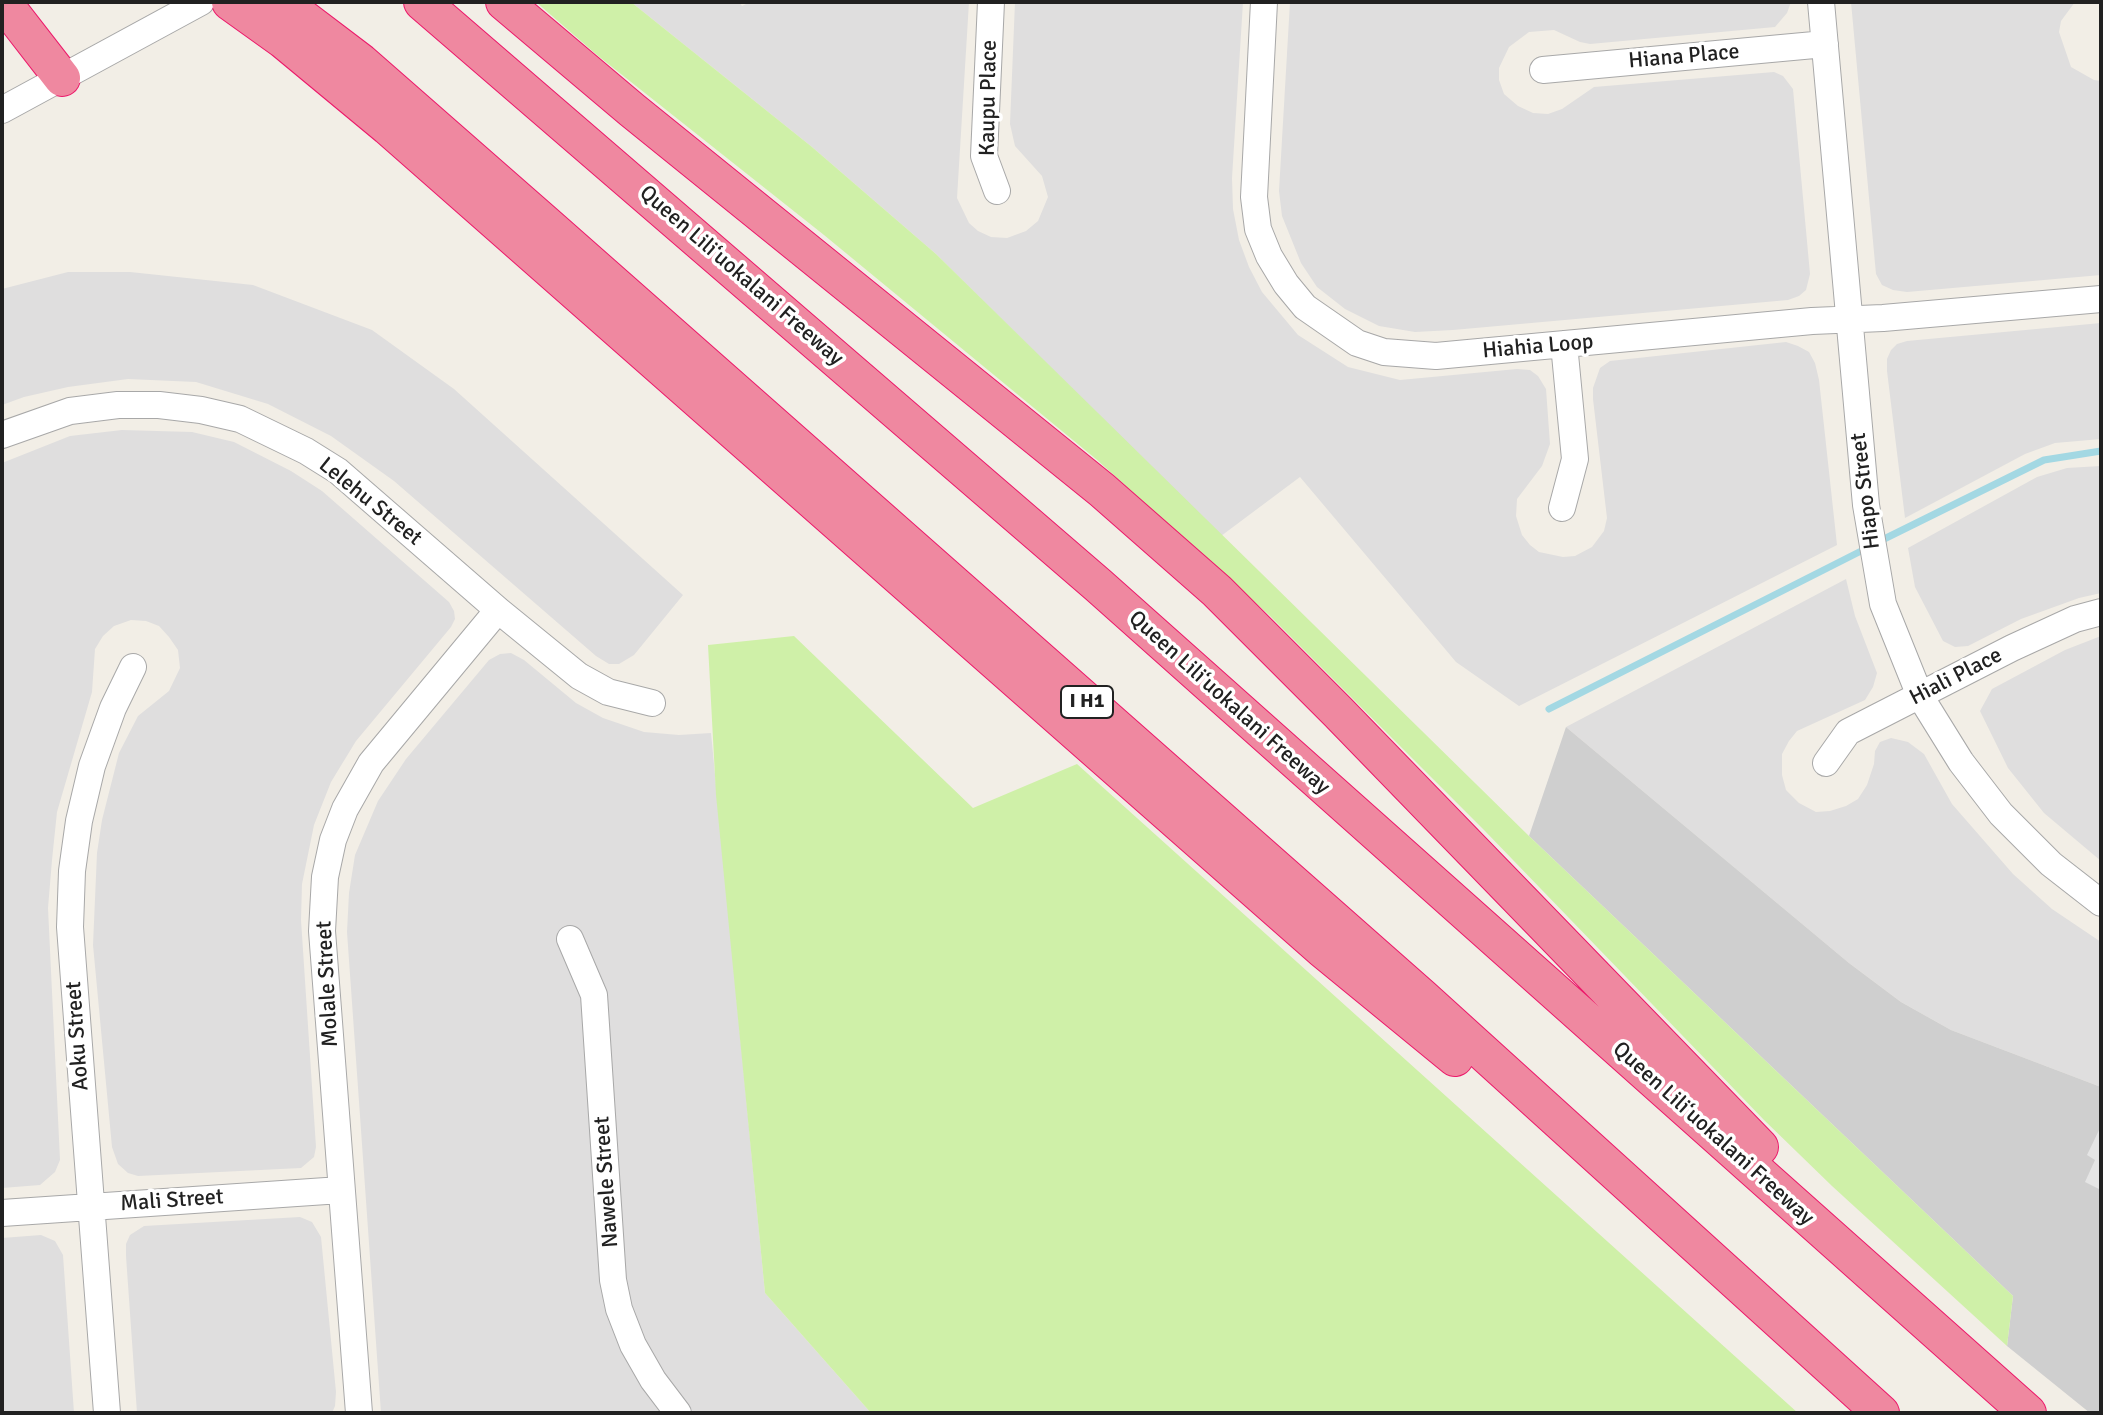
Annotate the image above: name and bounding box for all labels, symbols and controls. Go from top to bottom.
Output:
street label: Hiana Place [1627,39,1741,75]
street label: Kaupu Place [975,40,1003,156]
street label: Queen Liliʻuokalani Freeway [634,180,848,372]
street label: Hiahia Loop [1481,329,1595,365]
street label: Hiapo Street [1846,431,1886,551]
street label: Lelehu Street [313,452,427,552]
street label: Queen Liliʻuokalani Freeway [1123,606,1335,800]
street label: Hiali Place [1905,642,2007,712]
road number: I H1 [1061,686,1113,718]
street label: Molale Street [312,920,344,1048]
street label: Aoku Street [61,980,95,1092]
street label: Queen Liliʻuokalani Freeway [1607,1037,1819,1231]
street label: Nawele Street [589,1115,625,1249]
street label: Mali Street [120,1184,224,1218]

